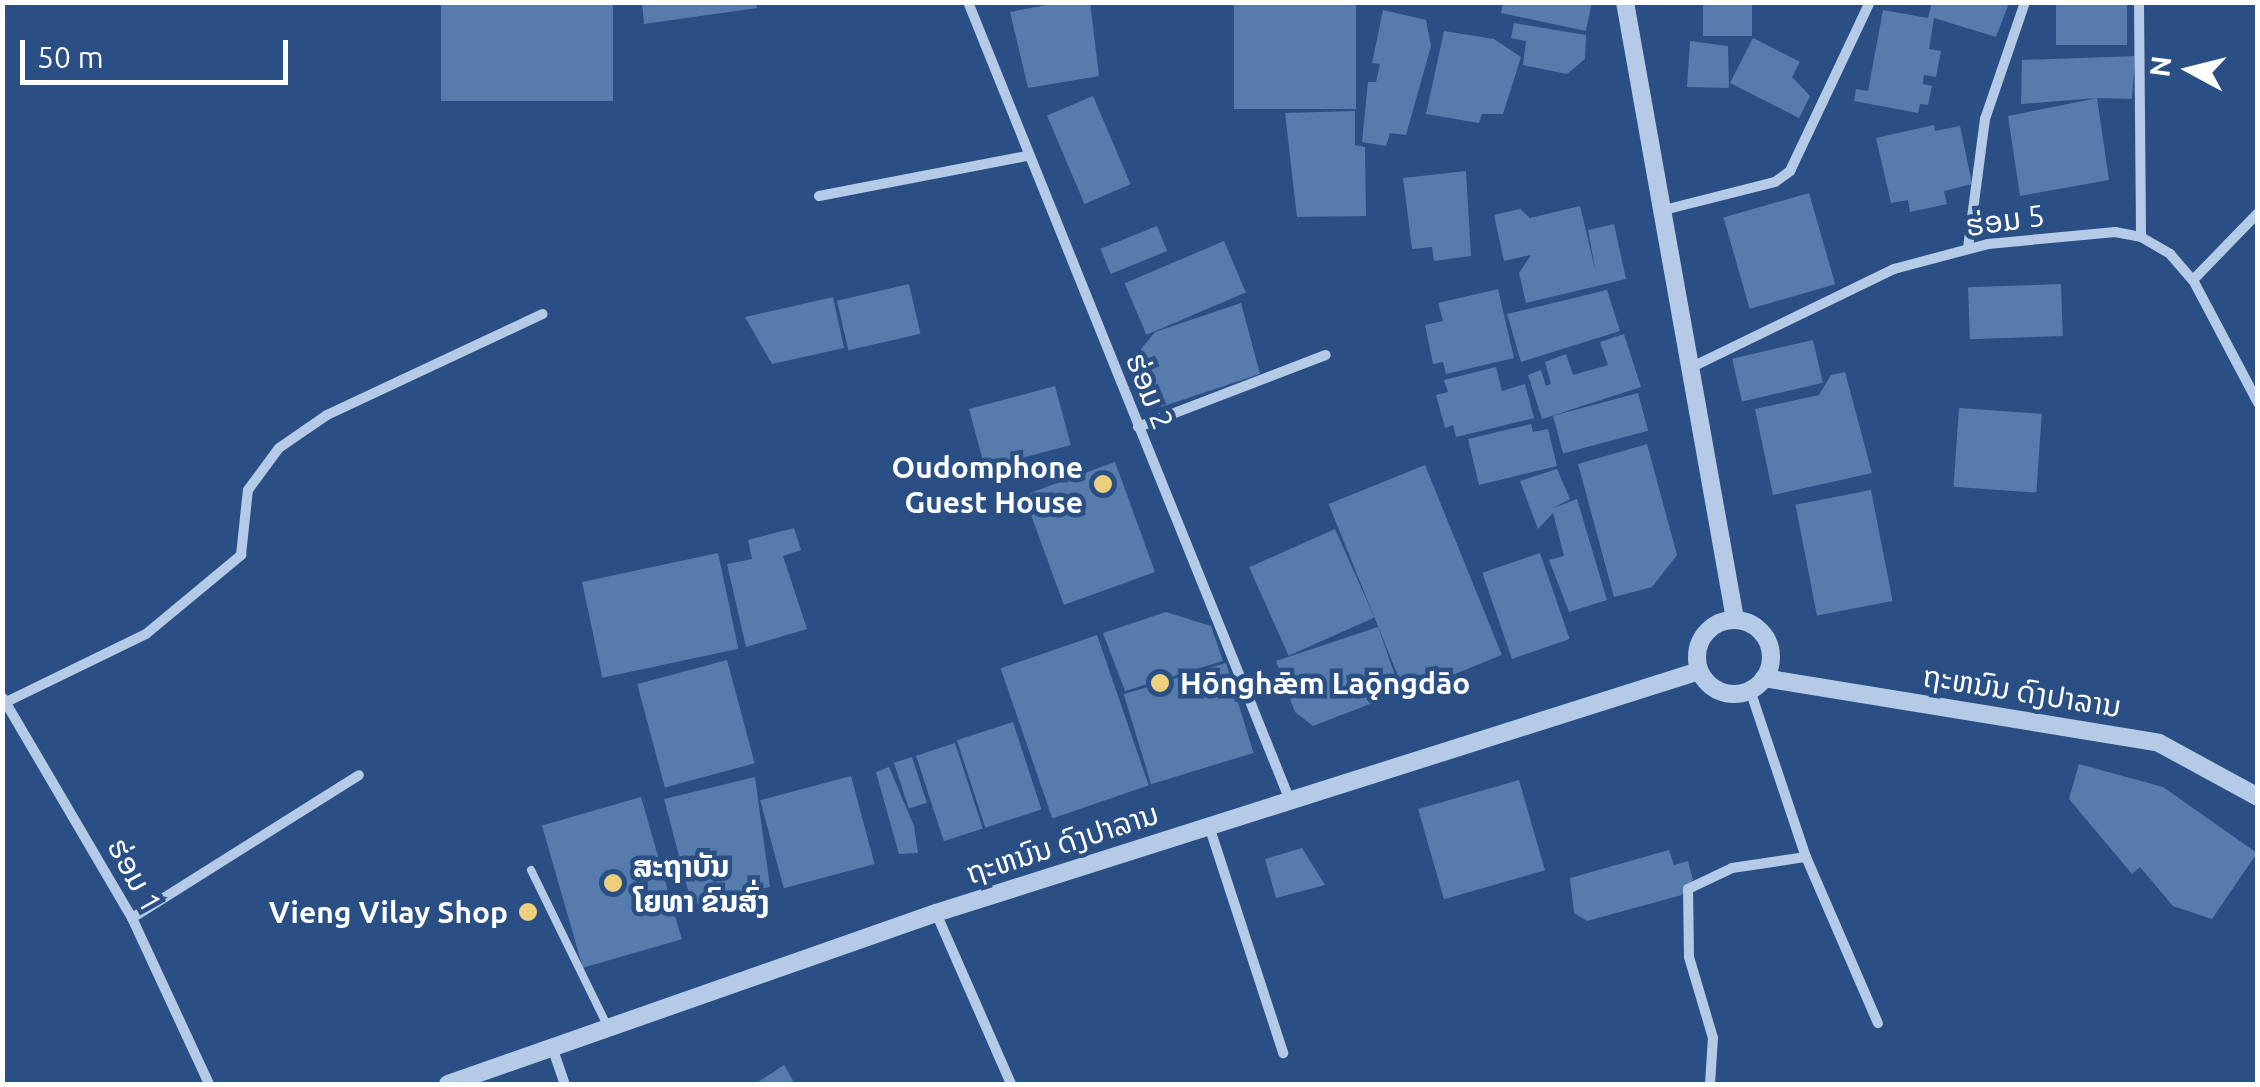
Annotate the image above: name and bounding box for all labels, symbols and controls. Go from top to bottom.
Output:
scale bar [25,20,292,82]
north arrow [2140,20,2240,120]
text: 50 m [37,40,104,74]
text: N [2143,54,2176,79]
street label: ຮ່ອມ 5 [1963,197,2047,243]
street label: ຮ່ອມ 2 [1118,348,1182,434]
place label: Oudomphone Guest House [892,449,1083,520]
marker: Oudomphone Guest House [1092,473,1114,495]
street label: ຖະຫນົນ ດົງປາລານ [1920,658,2124,724]
place label: Hōnghǣm Laǭngdāo [1180,665,1470,701]
marker: Hōnghǣm Laǭngdāo [1149,672,1171,694]
street label: ຖະຫນົນ ດົງປາລານ [961,795,1163,891]
street label: ຮ່ອມ 1 [100,832,170,918]
place label: ສະຖາບັນ ໂຍທາ ຂົນສົ່ງ [633,848,769,918]
marker: ສະຖາບັນ ໂຍທາ ຂົນສົ່ງ [602,872,624,894]
place label: Vieng Vilay Shop [269,894,508,930]
marker: Vieng Vilay Shop [517,901,539,923]

